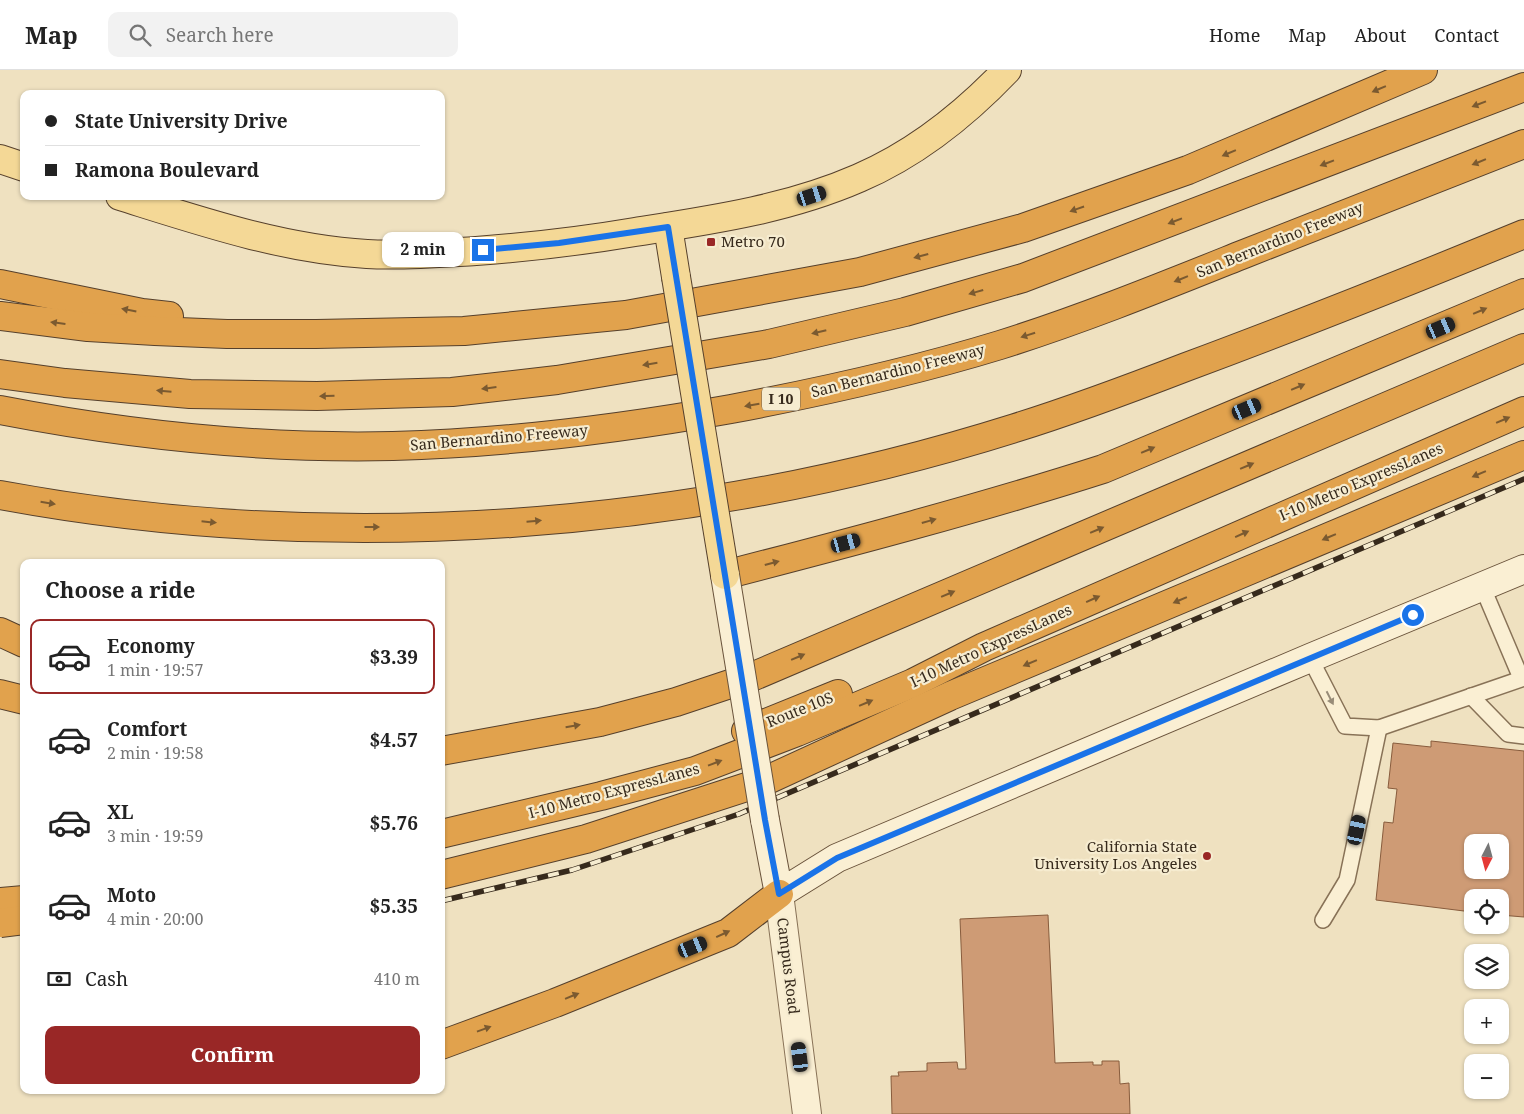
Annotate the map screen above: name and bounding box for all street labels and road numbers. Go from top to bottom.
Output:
street label: San Bernardino Freeway [1193,196,1366,282]
street label: San Bernardino Freeway [809,339,987,401]
road number: I 10 [762,388,800,410]
street label: San Bernardino Freeway [409,419,589,455]
street label: I-10 Metro ExpressLanes [1276,437,1446,525]
street label: I-10 Metro ExpressLanes [907,599,1075,691]
street label: Route 10S [763,687,836,731]
street label: I-10 Metro ExpressLanes [526,758,702,822]
street label: Campus Road [773,916,805,1015]

